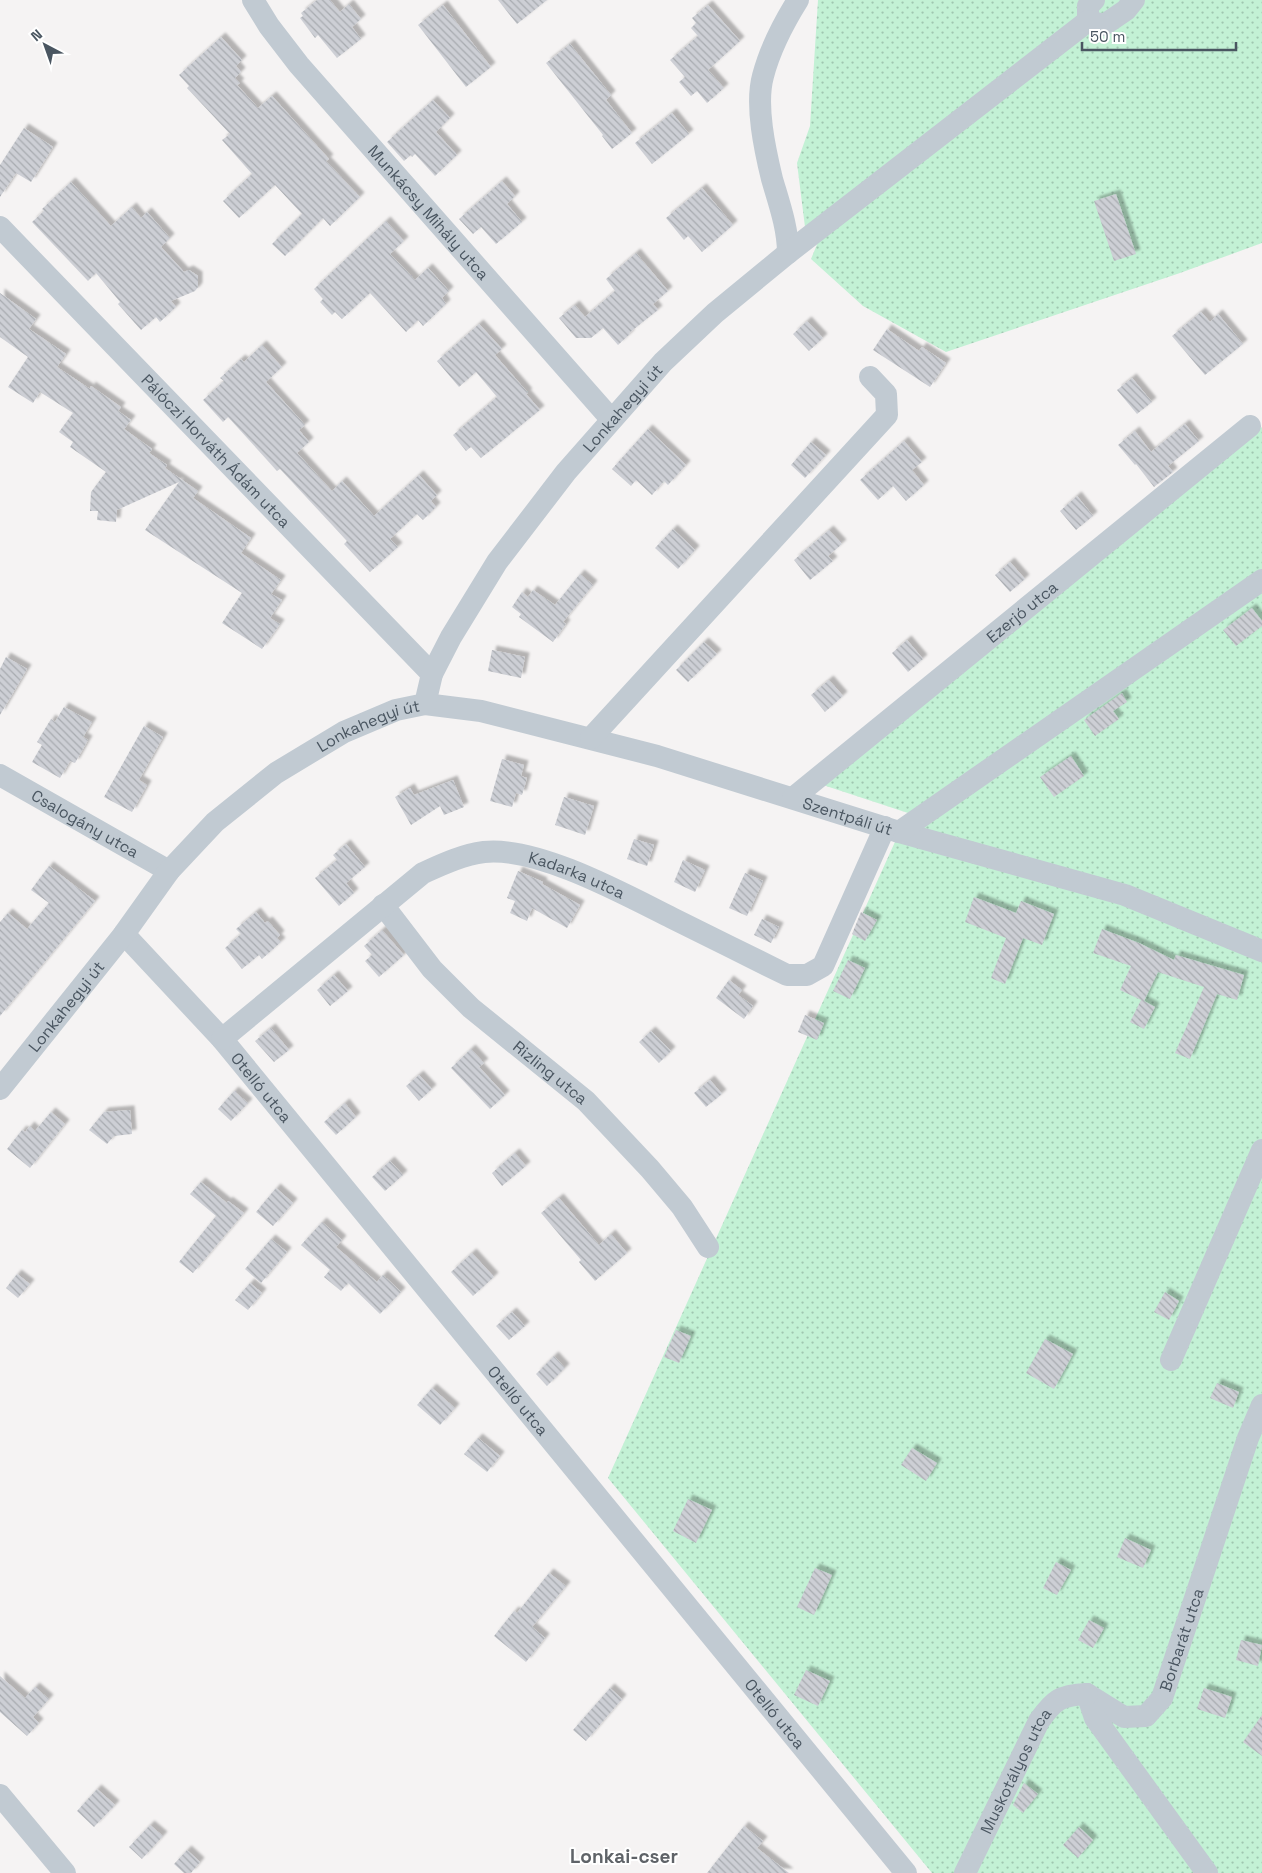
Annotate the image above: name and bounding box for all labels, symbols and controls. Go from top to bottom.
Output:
north arrow [20,20,70,70]
scale bar [1082,20,1236,52]
text: N [27,25,46,45]
text: 50 m [1090,27,1125,46]
street label: Munkácsy Mihály utca [363,141,493,284]
street label: Lonkahegyi út [578,360,667,457]
street label: Pálóczi Horváth Ádám utca [137,370,295,532]
street label: Ezerjó utca [982,577,1062,648]
street label: Lonkahegyi út [313,695,422,757]
street label: Csalogány utca [27,785,143,863]
street label: Szentpáli út [800,792,895,840]
street label: Kadarka utca [526,847,628,904]
street label: Lonkahegyi út [24,957,109,1056]
street label: Rizling utca [509,1036,592,1109]
street label: Otelló utca [226,1048,296,1127]
street label: Otelló utca [483,1361,553,1440]
street label: Borbarát utca [1155,1586,1209,1694]
street label: Otelló utca [740,1674,810,1753]
street label: Muskotályos utca [976,1704,1056,1837]
district label: Lonkai-cser [570,1844,678,1869]

